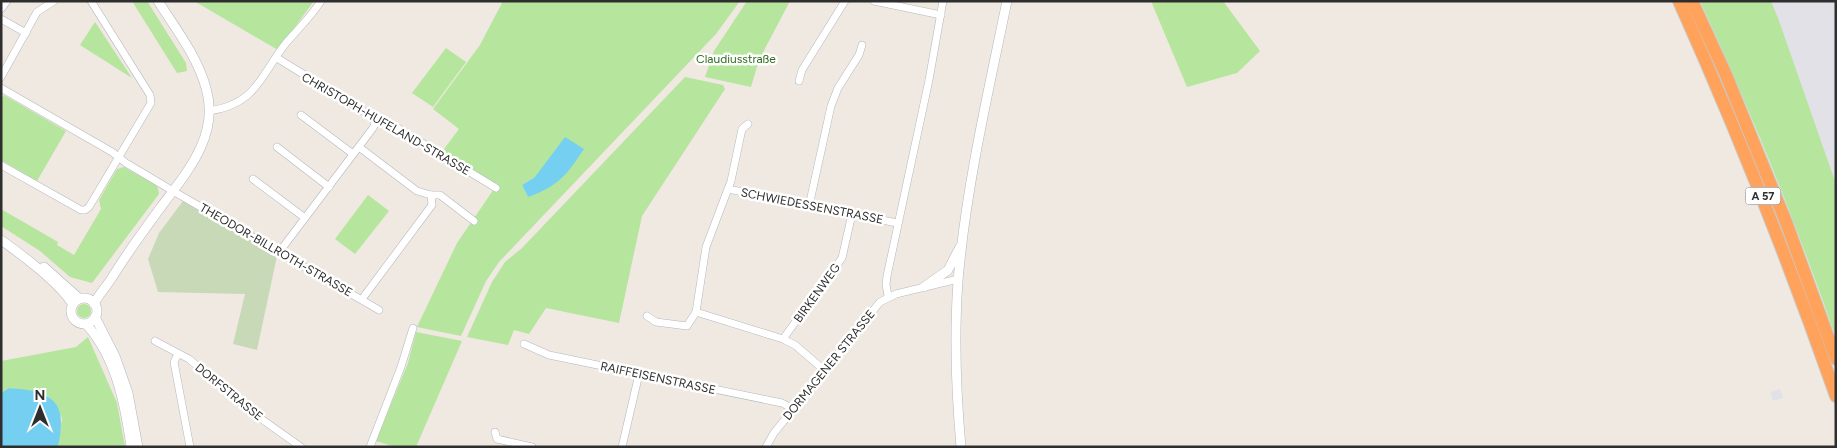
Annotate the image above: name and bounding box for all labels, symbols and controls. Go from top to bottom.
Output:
park label: Claudiusstraße [696,52,776,66]
street label: CHRISTOPH-HUFELAND-STRASSE [299,70,473,178]
street label: SCHWIEDESSENSTRASSE [740,185,884,227]
road number: A 57 [1746,188,1780,205]
street label: THEODOR-BILLROTH-STRASSE [197,200,355,300]
street label: BIRKENWEG [791,261,843,325]
street label: DORMAGENER STRASSE [780,307,878,423]
street label: RAIFFEISENSTRASSE [599,359,717,397]
street label: DORFSTRASSE [192,360,266,424]
north arrow [15,383,65,433]
text: N [35,387,45,404]

